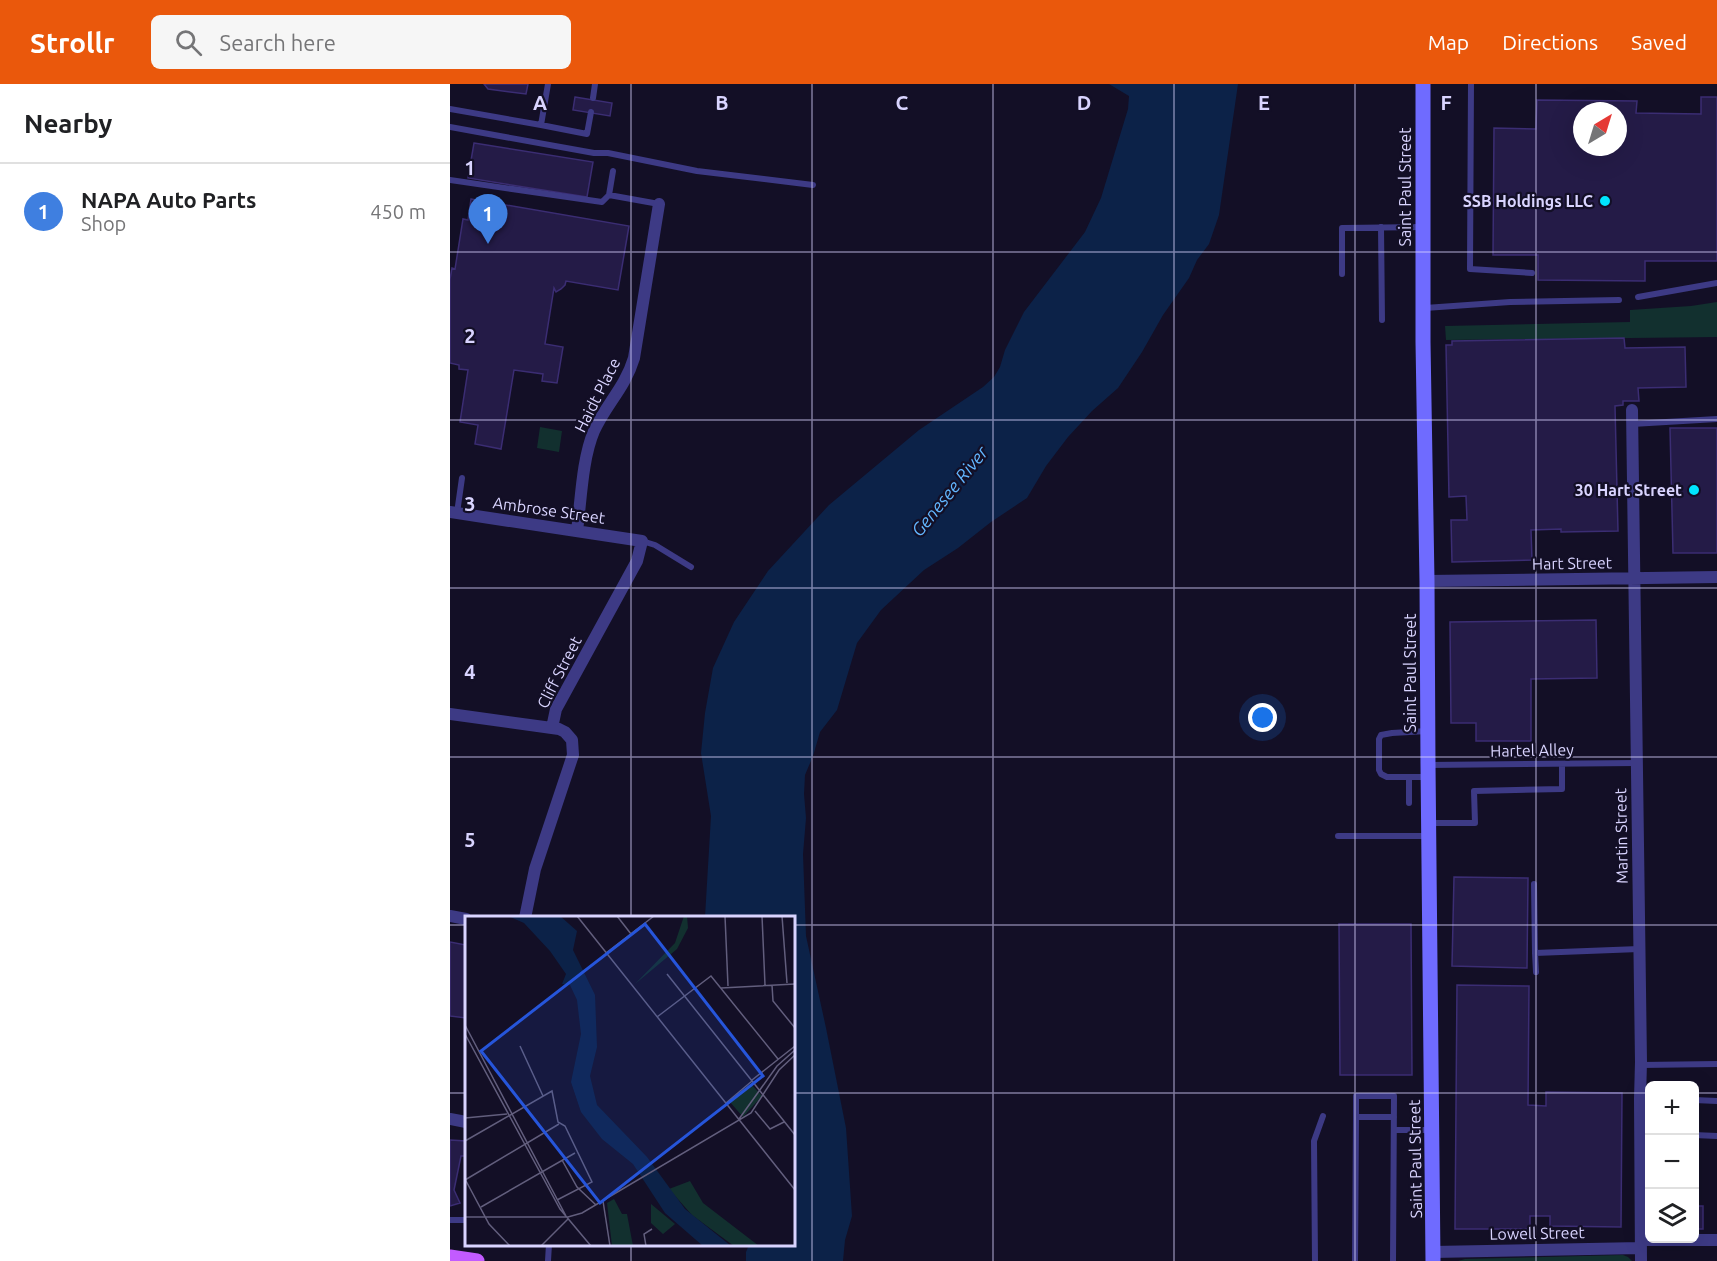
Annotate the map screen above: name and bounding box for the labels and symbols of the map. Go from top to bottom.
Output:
text: A [533,91,547,114]
text: B [715,91,729,114]
text: C [896,91,909,114]
text: D [1077,91,1091,114]
text: E [1258,91,1270,114]
text: F [1440,91,1452,114]
north arrow [1573,102,1627,156]
street label: Saint Paul Street [1396,127,1414,246]
text: 1 [464,156,476,179]
place label: SSB Holdings LLC [1463,192,1593,210]
pin: 1 [468,194,507,244]
marker: SSB Holdings LLC [1598,194,1612,208]
text: 2 [464,324,476,347]
street label: Haidt Place [571,355,623,435]
water label: Genesee River [907,441,992,540]
place label: 30 Hart Street [1575,481,1682,499]
marker: 30 Hart Street [1687,483,1701,497]
text: 3 [464,492,476,515]
street label: Ambrose Street [492,493,607,527]
street label: Hart Street [1532,553,1613,573]
street label: Saint Paul Street [1401,613,1419,732]
street label: Cliff Street [533,632,585,711]
text: 4 [464,660,476,683]
your location [1248,703,1277,732]
street label: Hartel Alley [1490,740,1574,760]
street label: Martin Street [1611,787,1631,884]
text: 5 [464,828,476,851]
inset map [465,916,795,1246]
street label: Saint Paul Street [1405,1099,1425,1219]
street label: Lowell Street [1489,1223,1586,1243]

